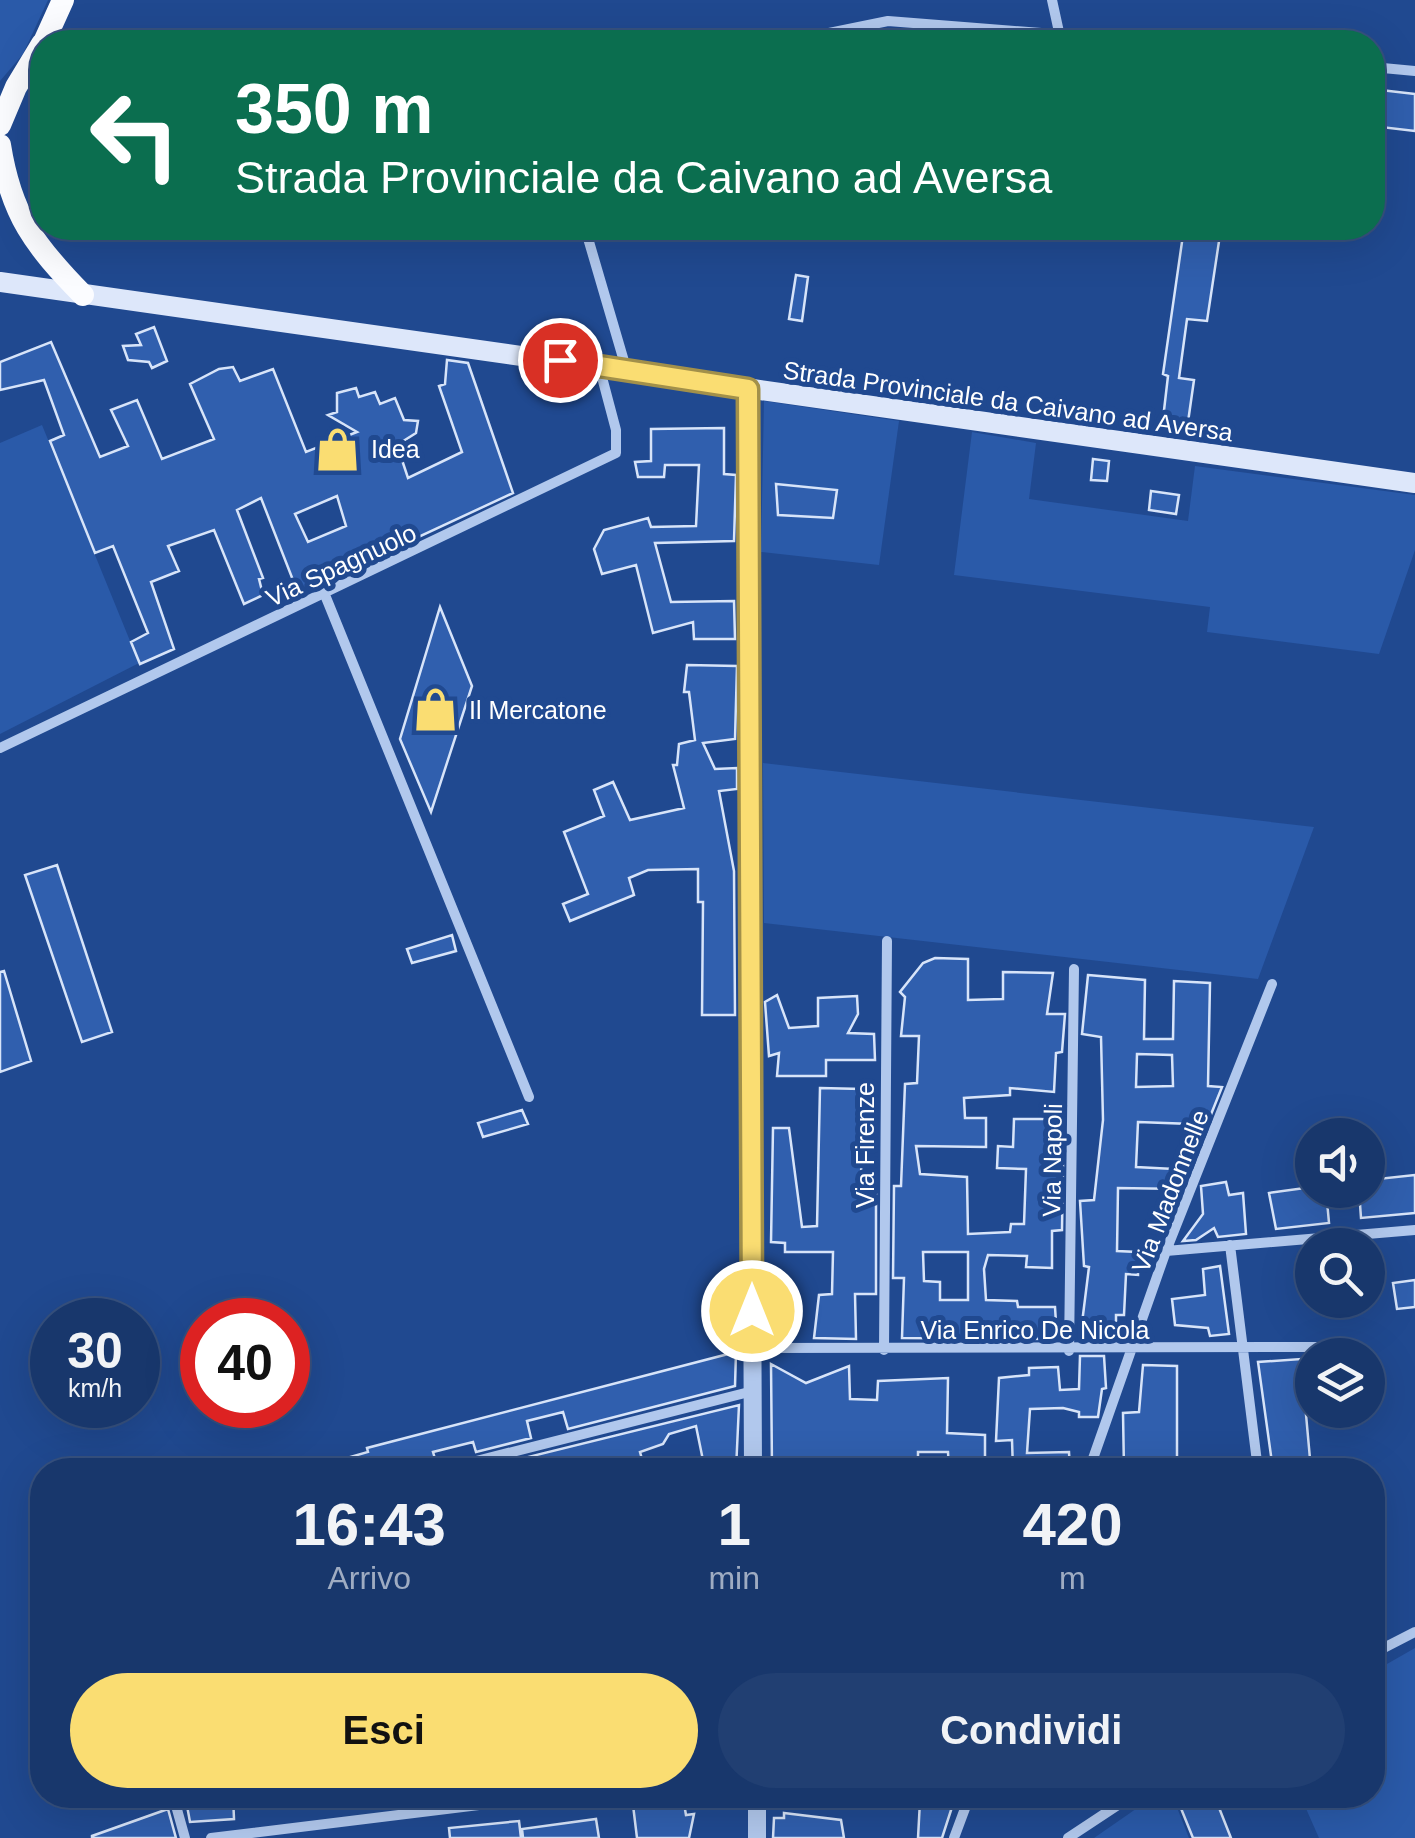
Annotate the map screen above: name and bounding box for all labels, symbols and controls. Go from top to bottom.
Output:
icon: left [70,70,200,200]
text: 350 m [235,70,433,148]
text: Strada Provinciale da Caivano ad Aversa [235,152,1052,203]
pin [518,318,603,403]
icon: arrive [533,333,588,388]
street label: Strada Provinciale da Caivano ad Aversa [781,356,1235,446]
shop icon: Idea [314,425,362,473]
place label: Idea [371,435,420,463]
street label: Via Spagnuolo [262,518,420,612]
shop icon: Il Mercatone [412,686,460,734]
place label: Il Mercatone [469,696,607,724]
street label: Via Firenze [851,1082,879,1208]
street label: Via Napoli [1037,1103,1067,1217]
street label: Via Madonnelle [1126,1106,1214,1276]
map controls [1295,1118,1385,1428]
button: sound [1295,1118,1385,1208]
button: search [1295,1228,1385,1318]
position arrow [700,1259,804,1363]
speed limit sign: 40 [180,1298,310,1428]
street label: Via Enrico De Nicola [921,1316,1149,1344]
text: 30 [67,1323,123,1379]
button: layers [1295,1338,1385,1428]
text: km/h [68,1374,122,1402]
text: 16:43 [292,1491,446,1558]
text: 1 [717,1491,751,1558]
text: 420 [1022,1491,1123,1558]
text: Arrivo [327,1560,411,1596]
text: min [708,1560,760,1596]
text: m [1059,1560,1086,1596]
button: Esci [70,1673,698,1788]
button: Condividi [718,1673,1345,1788]

